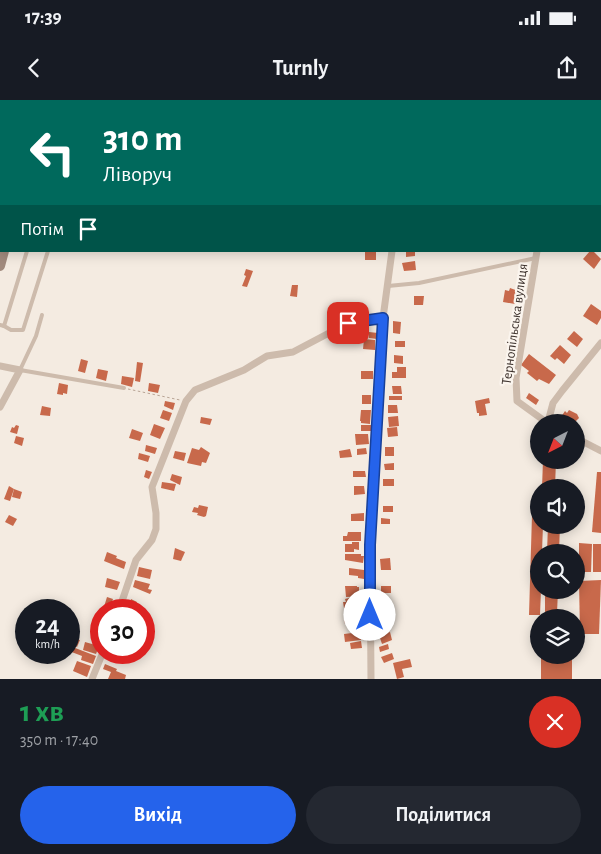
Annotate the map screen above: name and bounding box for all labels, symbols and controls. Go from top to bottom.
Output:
text: 17:39 [25,8,62,27]
icon: back [20,54,48,82]
icon: share [553,54,581,82]
text: Turnly [273,57,328,79]
icon: left [20,120,85,185]
text: 310 m [103,122,182,157]
text: Ліворуч [103,163,172,185]
icon: arrive [74,215,102,243]
text: Потім [20,220,64,239]
street label: Тернопільська вулиця [500,263,530,386]
pin [327,302,369,344]
icon: arrive [334,309,362,337]
north arrow [530,414,585,469]
map controls [530,414,585,664]
button: sound [530,479,585,534]
button: search [530,544,585,599]
position arrow [343,588,395,640]
speed limit sign: 30 [90,599,155,664]
button: layers [530,609,585,664]
text: 24 [35,613,60,638]
text: km/h [35,638,60,650]
button: close [529,696,581,748]
text: 1 хв [20,697,64,727]
text: 350 m · 17:40 [20,732,98,748]
button: Вихід [20,786,296,844]
button: Поділитися [306,786,581,844]

